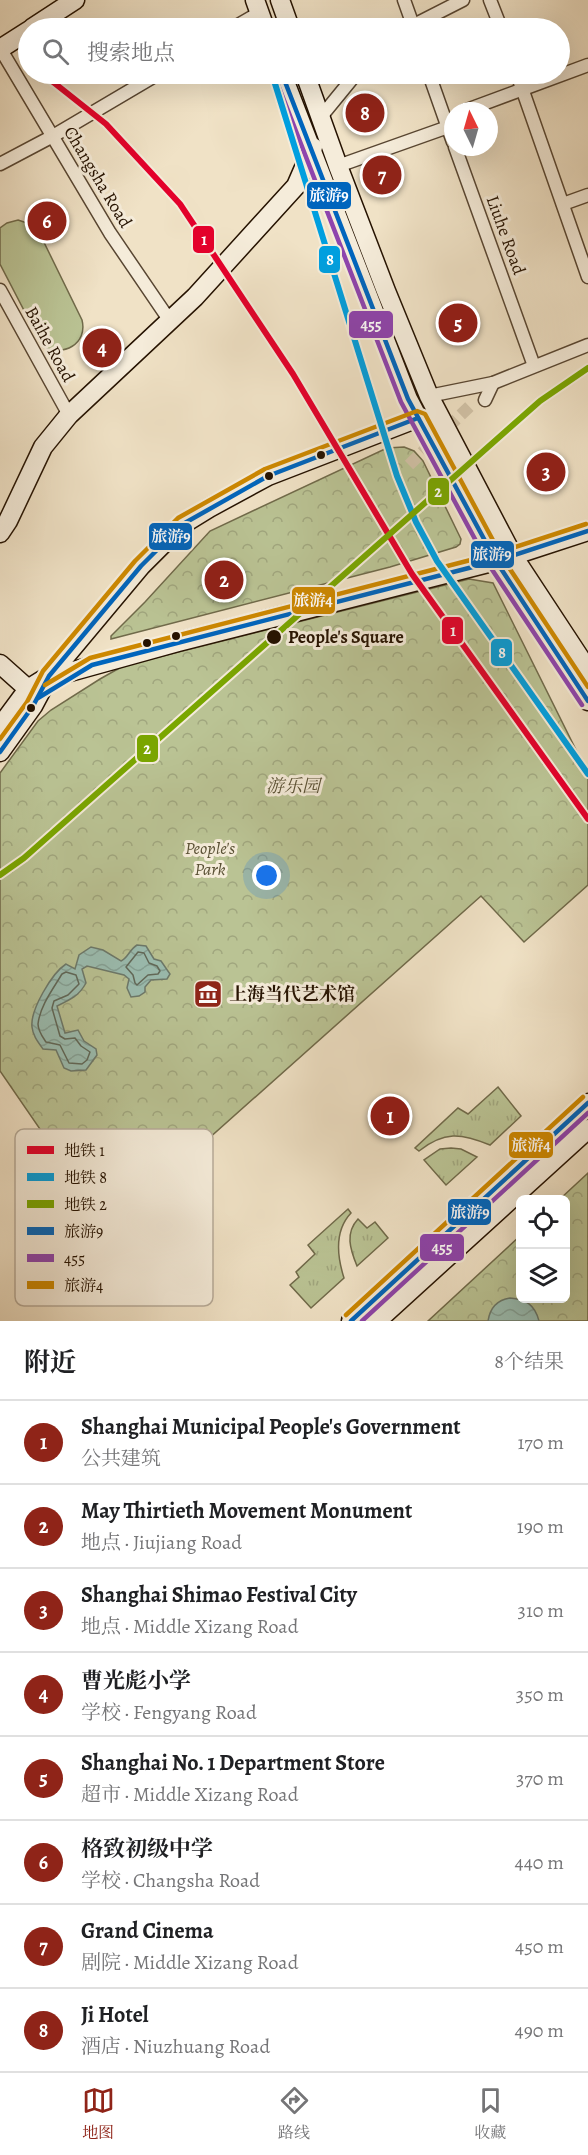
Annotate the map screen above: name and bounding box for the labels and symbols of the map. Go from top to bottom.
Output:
pin: 8 [346,90,385,136]
north arrow [444,102,498,156]
street label: Changsha Road [58,122,138,233]
pin: 7 [362,152,401,198]
line badge: 旅游9 [306,181,352,210]
text: 旅游9 [309,185,349,207]
street label: Liuhe Road [481,192,532,278]
pin: 6 [28,198,66,244]
line badge: 1 [192,225,215,254]
text: 1 [201,229,207,251]
line badge: 8 [318,245,341,274]
text: 8 [326,249,334,271]
pin: 5 [438,300,478,346]
street label: Baihe Road [19,302,81,386]
line badge: 455 [348,310,394,339]
text: 455 [360,314,382,336]
pin: 4 [82,326,122,370]
unlabelled marker [315,449,327,461]
pin: 3 [526,450,566,494]
unlabelled marker [263,470,275,482]
line badge: 2 [427,477,450,506]
text: 2 [434,481,442,503]
line badge: 旅游9 [148,522,193,551]
text: 旅游9 [151,526,191,548]
line badge: 旅游9 [470,540,515,569]
text: 旅游9 [472,544,512,566]
pin: 2 [204,558,244,602]
line badge: 旅游4 [291,586,336,615]
text: 旅游4 [293,590,333,612]
line badge: 1 [441,616,464,645]
text: 1 [450,620,456,642]
place label: People's Square [288,625,404,649]
marker: People's Square [265,628,283,646]
unlabelled marker [170,630,182,642]
unlabelled marker [141,637,153,649]
line badge: 8 [490,638,513,667]
text: 8 [498,642,506,664]
unlabelled marker [25,702,37,714]
line badge: 2 [136,734,159,763]
text: 2 [143,738,151,760]
park label: 游乐园 [266,774,323,798]
park label: People's Park [185,836,235,881]
your location [252,861,281,890]
museum icon: 上海当代艺术馆 [192,978,224,1010]
place label: 上海当代艺术馆 [229,982,355,1006]
pin: 1 [370,1094,410,1138]
legend [15,1129,213,1306]
line badge: 旅游4 [508,1131,554,1159]
text: 旅游4 [511,1135,551,1157]
text: 地铁 1 [64,1140,105,1162]
text: 地铁 8 [64,1167,107,1189]
text: 地铁 2 [64,1194,107,1216]
line badge: 旅游9 [447,1198,492,1226]
text: 旅游9 [450,1202,490,1224]
text: 旅游9 [64,1221,103,1243]
line badge: 455 [419,1233,465,1262]
text: 455 [431,1237,453,1259]
text: 455 [64,1248,85,1270]
text: 旅游4 [64,1275,103,1297]

